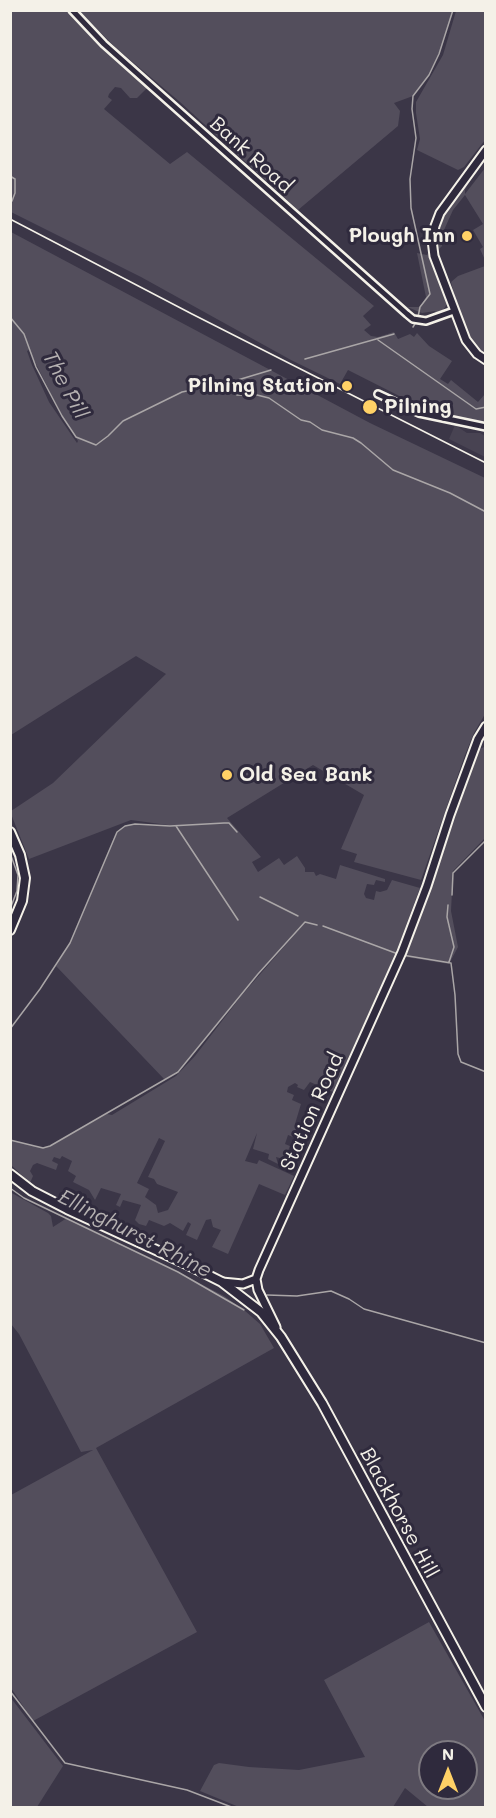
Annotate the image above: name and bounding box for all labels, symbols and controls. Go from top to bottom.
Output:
street label: Bank Road [205,112,297,198]
place label: Plough Inn [348,224,455,248]
marker: Plough Inn [460,229,474,243]
water label: The Pill [37,347,93,423]
place label: Pilning Station [187,374,335,398]
marker: Pilning Station [340,379,354,393]
place label: Pilning [384,395,451,419]
marker: Pilning [361,398,379,416]
place label: Old Sea Bank [239,763,372,787]
marker: Old Sea Bank [220,768,234,782]
street label: Station Road [275,1049,349,1175]
water label: Ellinghurst Rhine [54,1184,216,1284]
street label: Blackhorse Hill [355,1444,443,1582]
north arrow [418,1740,478,1800]
text: N [442,1743,454,1764]

